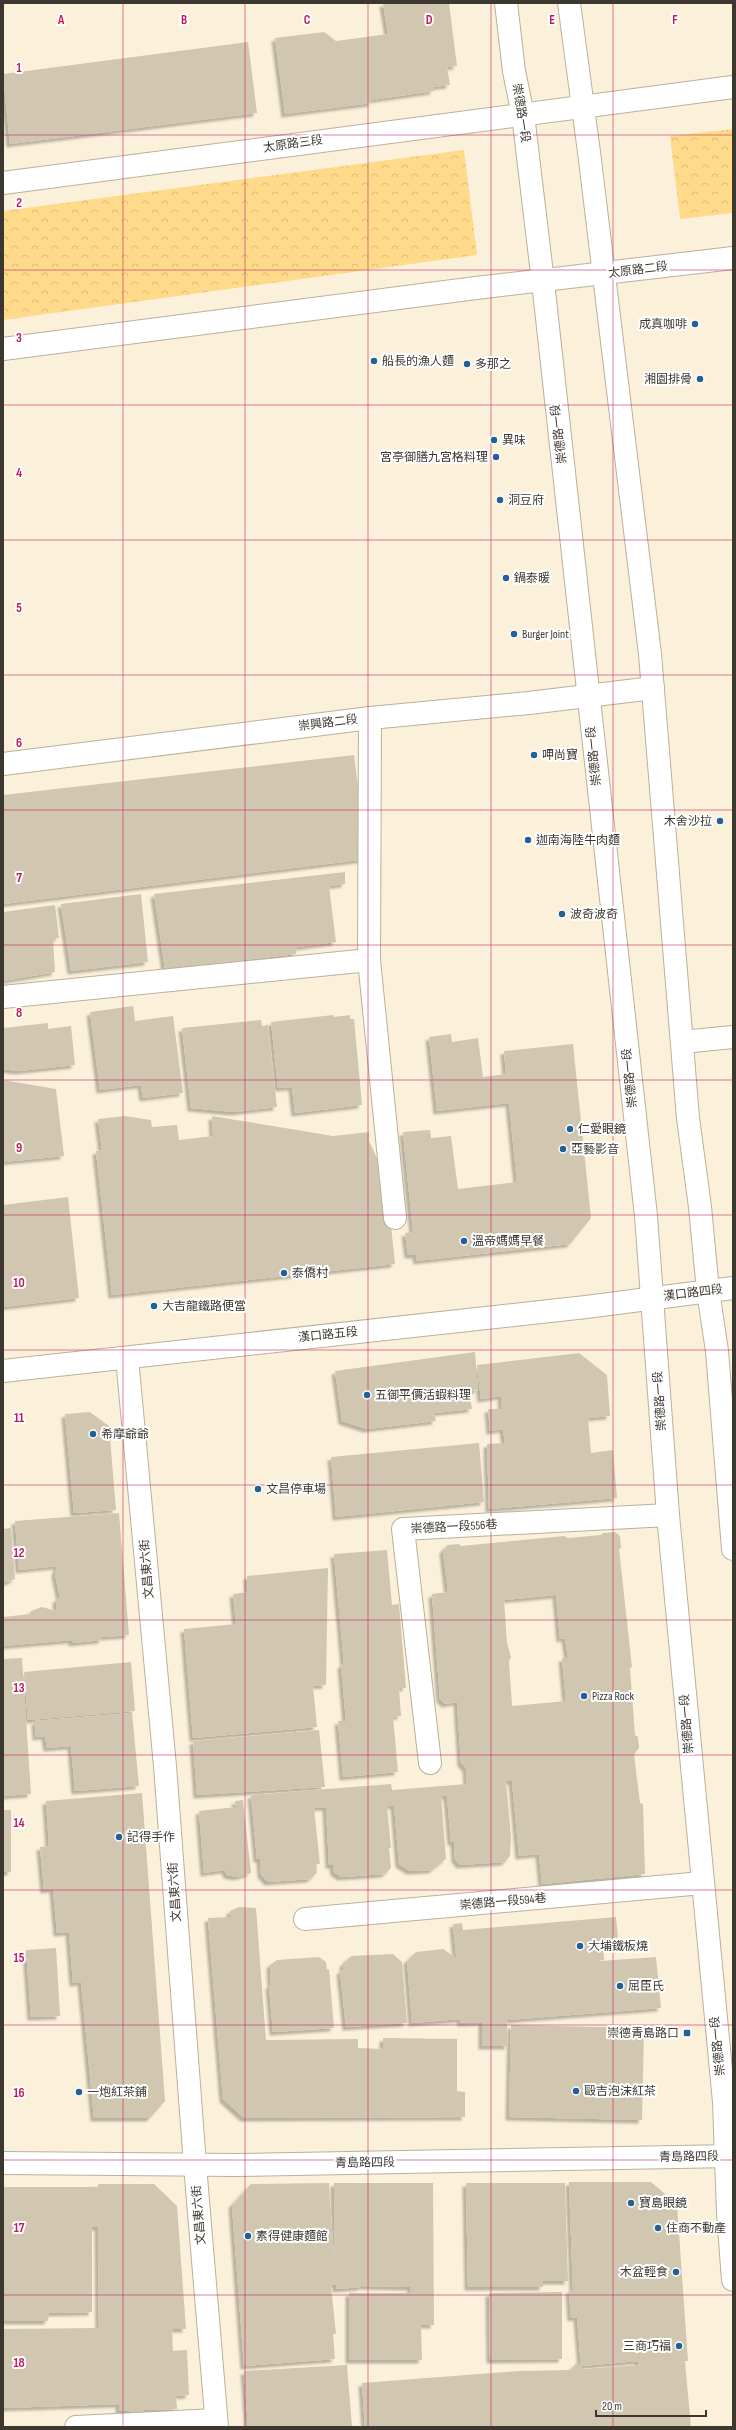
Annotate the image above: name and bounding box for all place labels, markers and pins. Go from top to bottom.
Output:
place label: 成真咖啡 [639,317,687,332]
marker: 成真咖啡 [690,319,700,329]
place label: 船長的漁人麵 [382,354,454,369]
marker: 船長的漁人麵 [369,356,379,366]
place label: 多那之 [475,357,511,372]
marker: 多那之 [462,359,472,369]
place label: 湘園排骨 [644,372,692,387]
marker: 湘園排骨 [695,374,705,384]
place label: 異味 [502,433,526,448]
marker: 異味 [489,435,499,445]
place label: 宮亭御膳九宮格料理 [380,450,488,465]
marker: 宮亭御膳九宮格料理 [491,452,501,462]
place label: 洞豆府 [508,493,544,508]
marker: 洞豆府 [495,495,505,505]
place label: 鍋泰暖 [514,571,550,586]
marker: 鍋泰暖 [501,573,511,583]
place label: Burger Joint [522,627,569,642]
marker: Burger Joint [509,629,519,639]
place label: 呷尚寶 [542,748,578,763]
marker: 呷尚寶 [529,750,539,760]
place label: 木舍沙拉 [664,814,712,829]
marker: 木舍沙拉 [715,816,725,826]
place label: 迦南海陸牛肉麵 [536,833,620,848]
marker: 迦南海陸牛肉麵 [523,835,533,845]
place label: 波奇波奇 [570,907,618,922]
marker: 波奇波奇 [557,909,567,919]
place label: 仁愛眼鏡 [578,1122,626,1137]
marker: 仁愛眼鏡 [565,1124,575,1134]
place label: 亞藝影音 [571,1142,619,1157]
marker: 亞藝影音 [558,1144,568,1154]
place label: 溫帝媽媽早餐 [472,1234,544,1249]
marker: 溫帝媽媽早餐 [459,1236,469,1246]
place label: 泰僑村 [292,1266,329,1281]
marker: 泰僑村 [279,1268,289,1278]
place label: 大吉龍鐵路便當 [162,1299,246,1314]
marker: 大吉龍鐵路便當 [149,1301,159,1311]
place label: 五御平價活蝦料理 [375,1388,471,1403]
marker: 五御平價活蝦料理 [362,1390,372,1400]
place label: 希摩爺爺 [101,1427,149,1442]
marker: 希摩爺爺 [88,1429,98,1439]
place label: 文昌停車場 [266,1482,326,1497]
marker: 文昌停車場 [253,1484,263,1494]
place label: Pizza Rock [592,1689,635,1704]
marker: Pizza Rock [579,1691,589,1701]
place label: 記得手作 [127,1830,175,1845]
marker: 記得手作 [114,1832,124,1842]
place label: 大埔鐵板燒 [588,1939,648,1954]
marker: 大埔鐵板燒 [575,1941,585,1951]
place label: 屈臣氏 [628,1979,664,1994]
marker: 屈臣氏 [615,1981,625,1991]
place label: 崇德青島路口 [607,2026,679,2041]
marker: 崇德青島路口 [682,2028,692,2038]
place label: 毆吉泡沫紅茶 [584,2084,656,2099]
place label: 一炮紅茶鋪 [87,2085,147,2100]
marker: 毆吉泡沫紅茶 [571,2086,581,2096]
marker: 一炮紅茶鋪 [74,2087,84,2097]
place label: 寶島眼鏡 [639,2196,687,2211]
marker: 寶島眼鏡 [626,2198,636,2208]
place label: 住商不動產 [666,2221,726,2236]
marker: 住商不動產 [653,2223,663,2233]
place label: 素得健康麵館 [256,2229,328,2244]
marker: 素得健康麵館 [243,2231,253,2241]
place label: 木盆輕食 [620,2265,668,2280]
marker: 木盆輕食 [671,2267,681,2277]
place label: 三商巧福 [623,2339,671,2354]
marker: 三商巧福 [674,2341,684,2351]

